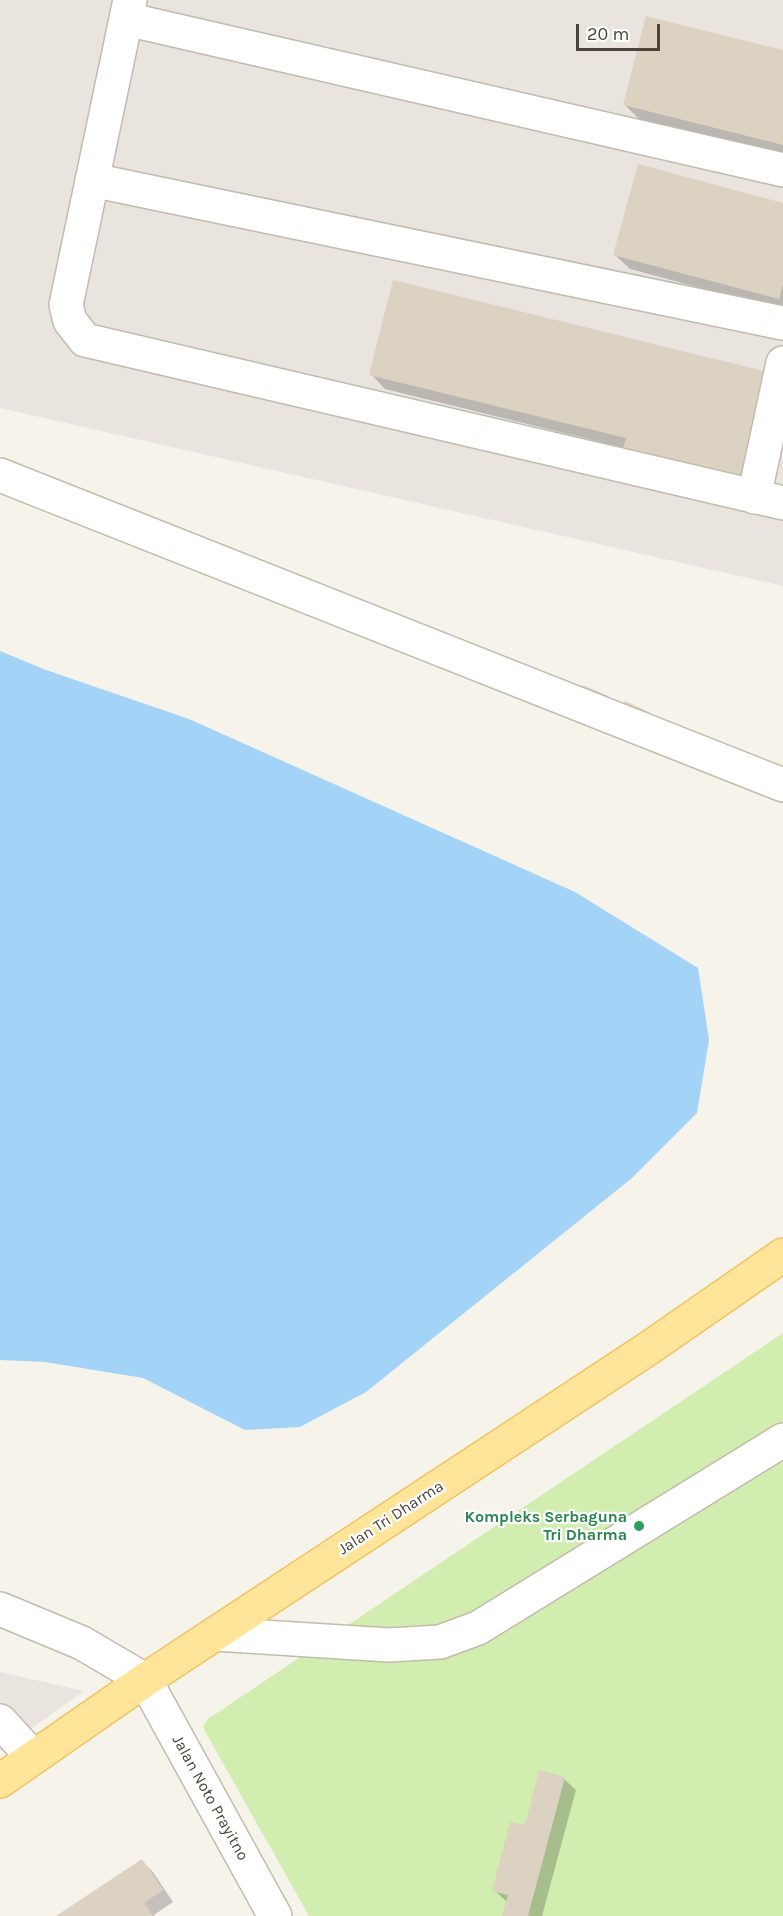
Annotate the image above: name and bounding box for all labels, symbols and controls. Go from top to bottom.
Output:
scale bar [579,12,663,50]
text: 20 m [587,23,629,45]
street label: Jalan Tri Dharma [335,1477,447,1559]
place label: Kompleks Serbaguna Tri Dharma [464,1507,627,1545]
marker: Kompleks Serbaguna Tri Dharma [632,1519,646,1533]
street label: Jalan Noto Prayitno [168,1732,252,1864]

